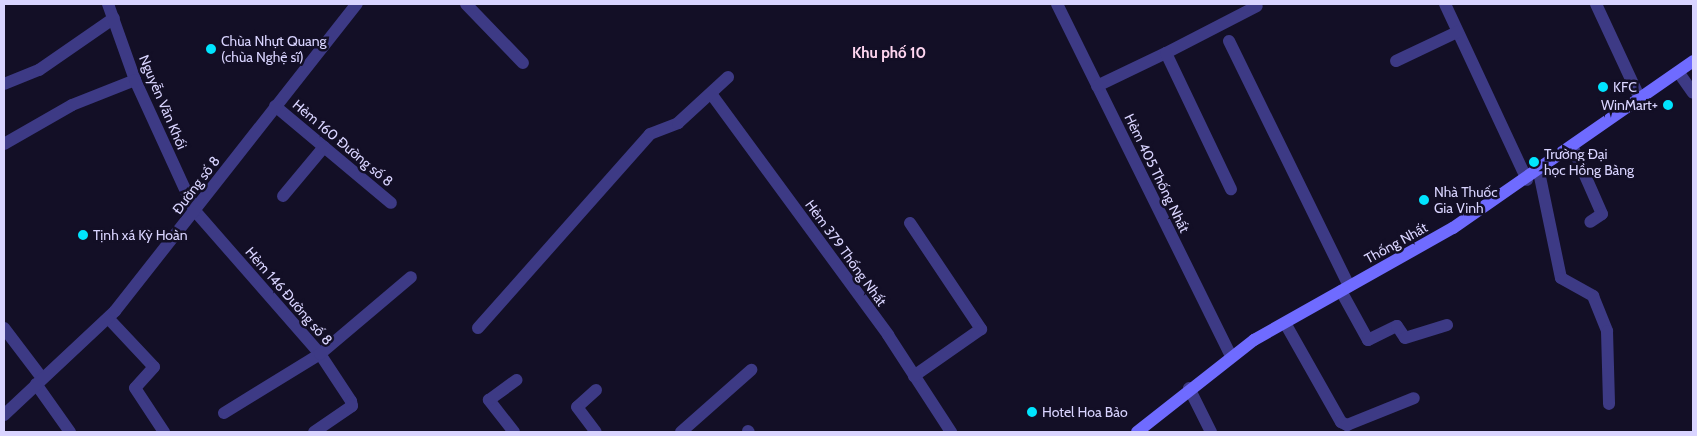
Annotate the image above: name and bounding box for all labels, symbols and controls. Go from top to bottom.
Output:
place label: Chùa Nhựt Quang (chùa Nghệ sĩ) [221,33,327,65]
marker: Chùa Nhựt Quang (chùa Nghệ sĩ) [205,43,217,55]
district label: Khu phố 10 [852,45,926,63]
street label: Nguyễn Văn Khối [136,52,190,152]
place label: KFC [1613,79,1637,95]
marker: KFC [1597,81,1609,93]
street label: Hẻm 160 Đường số 8 [289,96,397,190]
place label: WinMart+ [1601,97,1658,113]
marker: WinMart+ [1662,99,1674,111]
street label: Hẻm 405 Thống Nhất [1121,111,1193,235]
place label: Trường Đại học Hồng Bàng [1544,146,1634,178]
street label: Đường số 8 [169,153,223,217]
marker: Trường Đại học Hồng Bàng [1528,156,1540,168]
place label: Nhà Thuốc Gia Vinh [1434,184,1498,216]
marker: Nhà Thuốc Gia Vinh [1418,194,1430,206]
street label: Hẻm 379 Thống Nhất [802,197,890,309]
street label: Thống Nhất [1362,219,1430,267]
place label: Tịnh xá Kỳ Hoàn [93,227,188,243]
marker: Tịnh xá Kỳ Hoàn [77,229,89,241]
street label: Hẻm 146 Đường số 8 [242,244,336,348]
place label: Hotel Hoa Bảo [1042,404,1128,420]
marker: Hotel Hoa Bảo [1026,406,1038,418]

